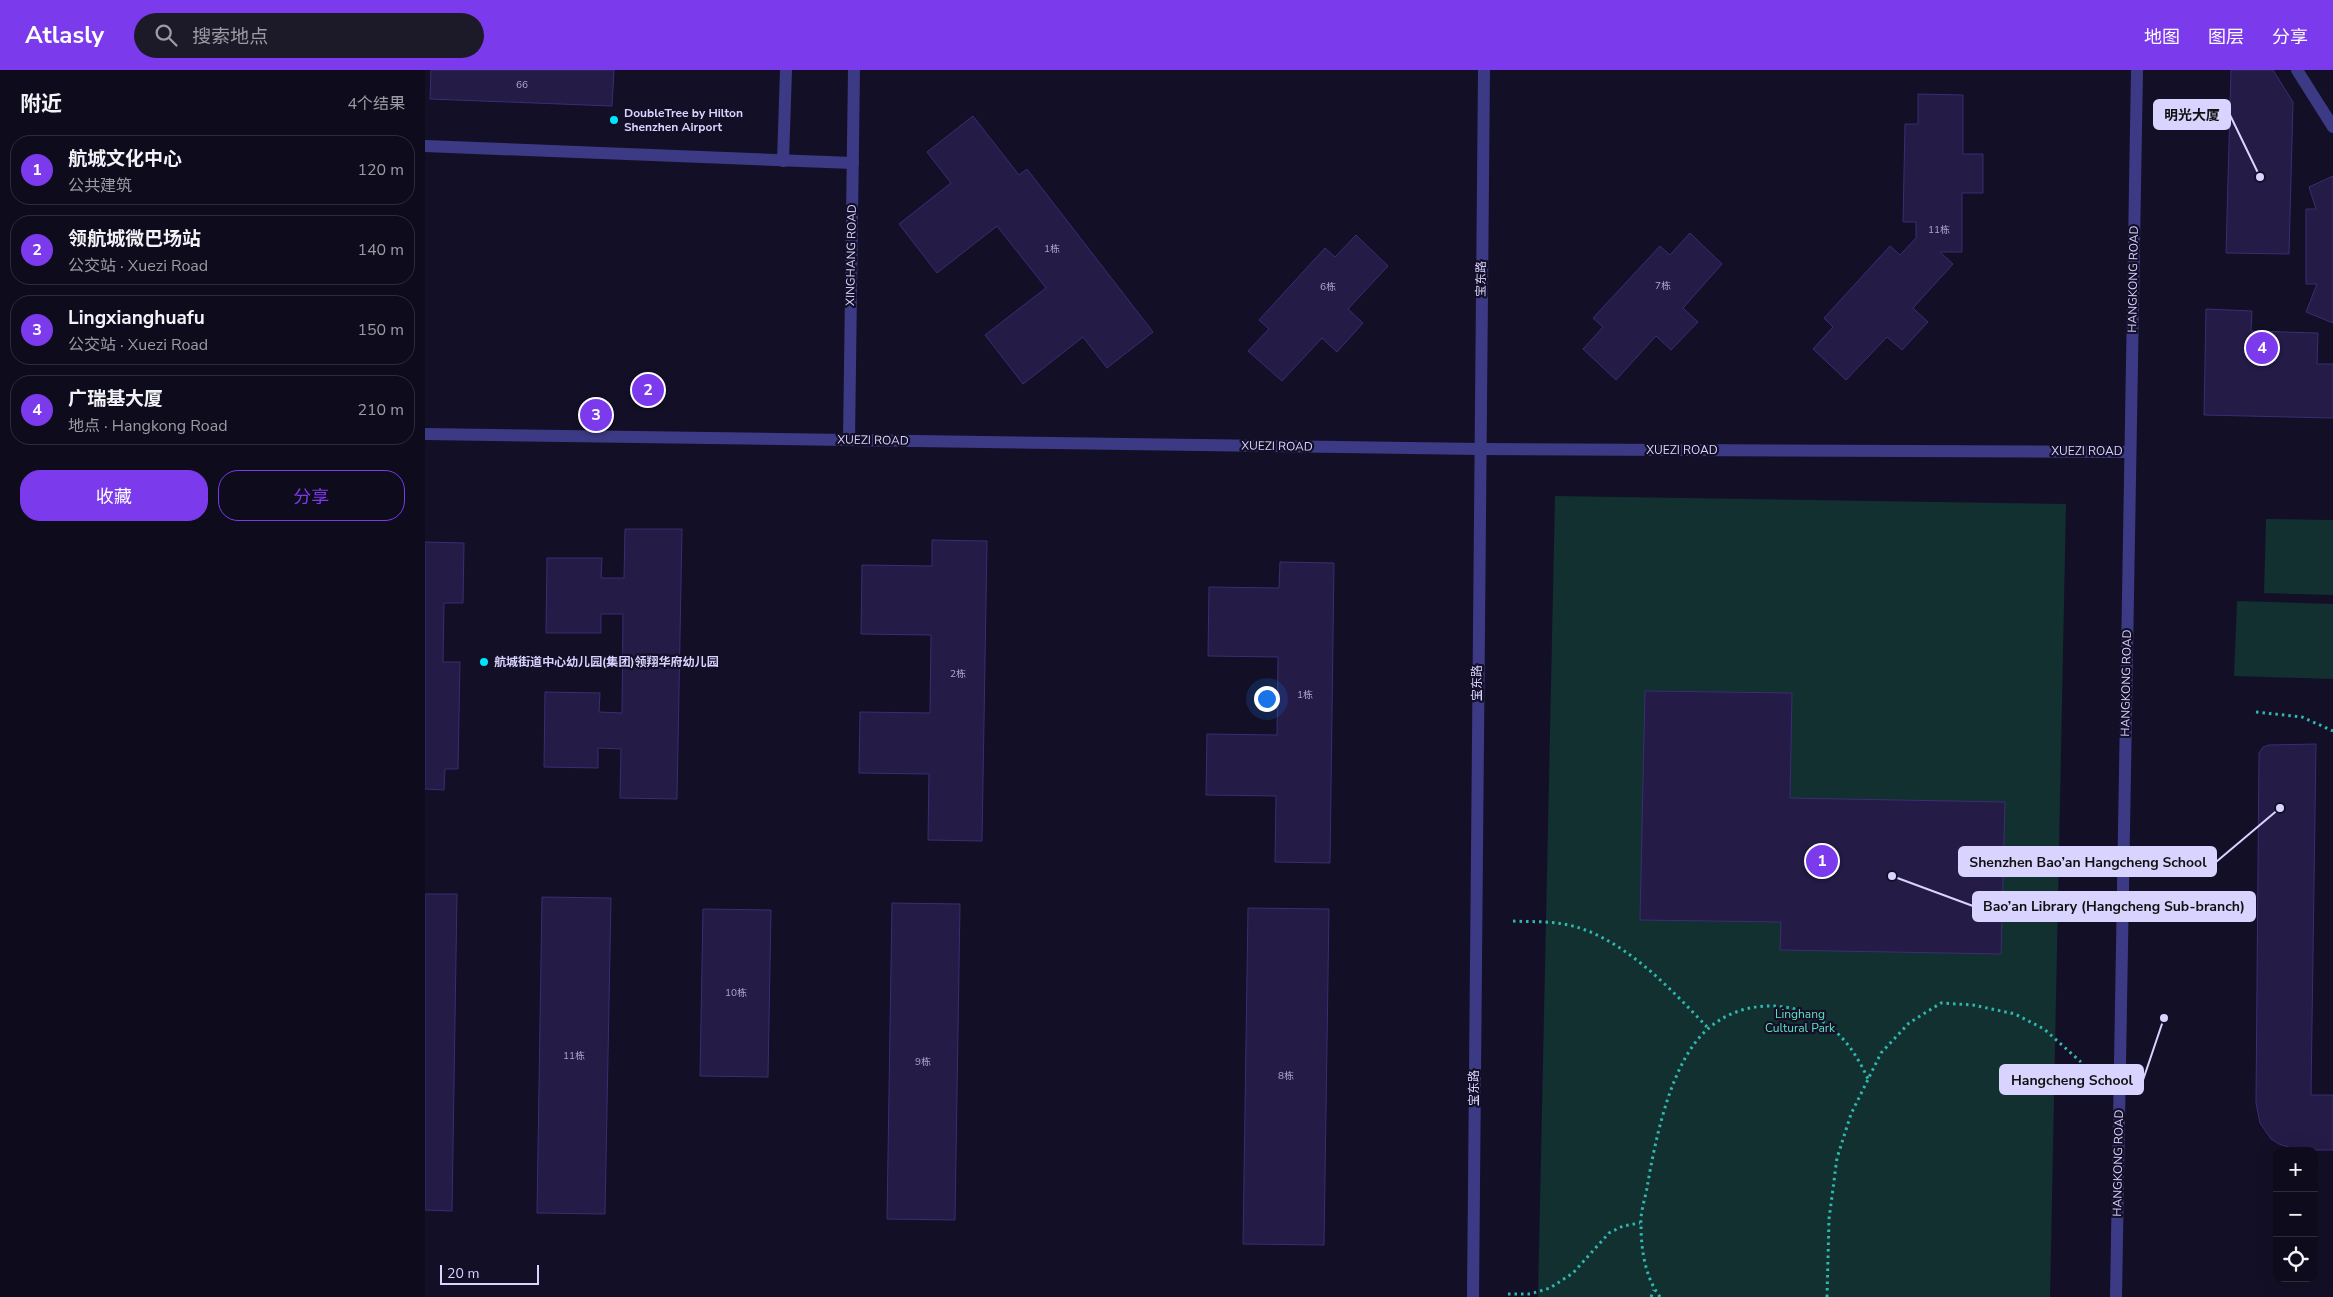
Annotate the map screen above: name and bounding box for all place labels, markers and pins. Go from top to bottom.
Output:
callout: 明光大厦 [2154,100,2230,129]
place label: DoubleTree by Hilton Shenzhen Airport [624,105,743,135]
marker: DoubleTree by Hilton Shenzhen Airport [608,114,620,126]
pin: 4 [2246,329,2278,367]
pin: 2 [632,371,664,409]
pin: 3 [580,396,612,434]
place label: 航城街道中心幼儿园(集团)领翔华府幼儿园 [494,654,719,670]
marker: 航城街道中心幼儿园(集团)领翔华府幼儿园 [478,656,490,668]
pin: 1 [1806,842,1838,880]
callout: Shenzhen Bao’an Hangcheng School [1959,847,2216,876]
callout: Bao’an Library (Hangcheng Sub-branch) [1973,892,2255,921]
callout: Hangcheng School [2000,1065,2143,1094]

